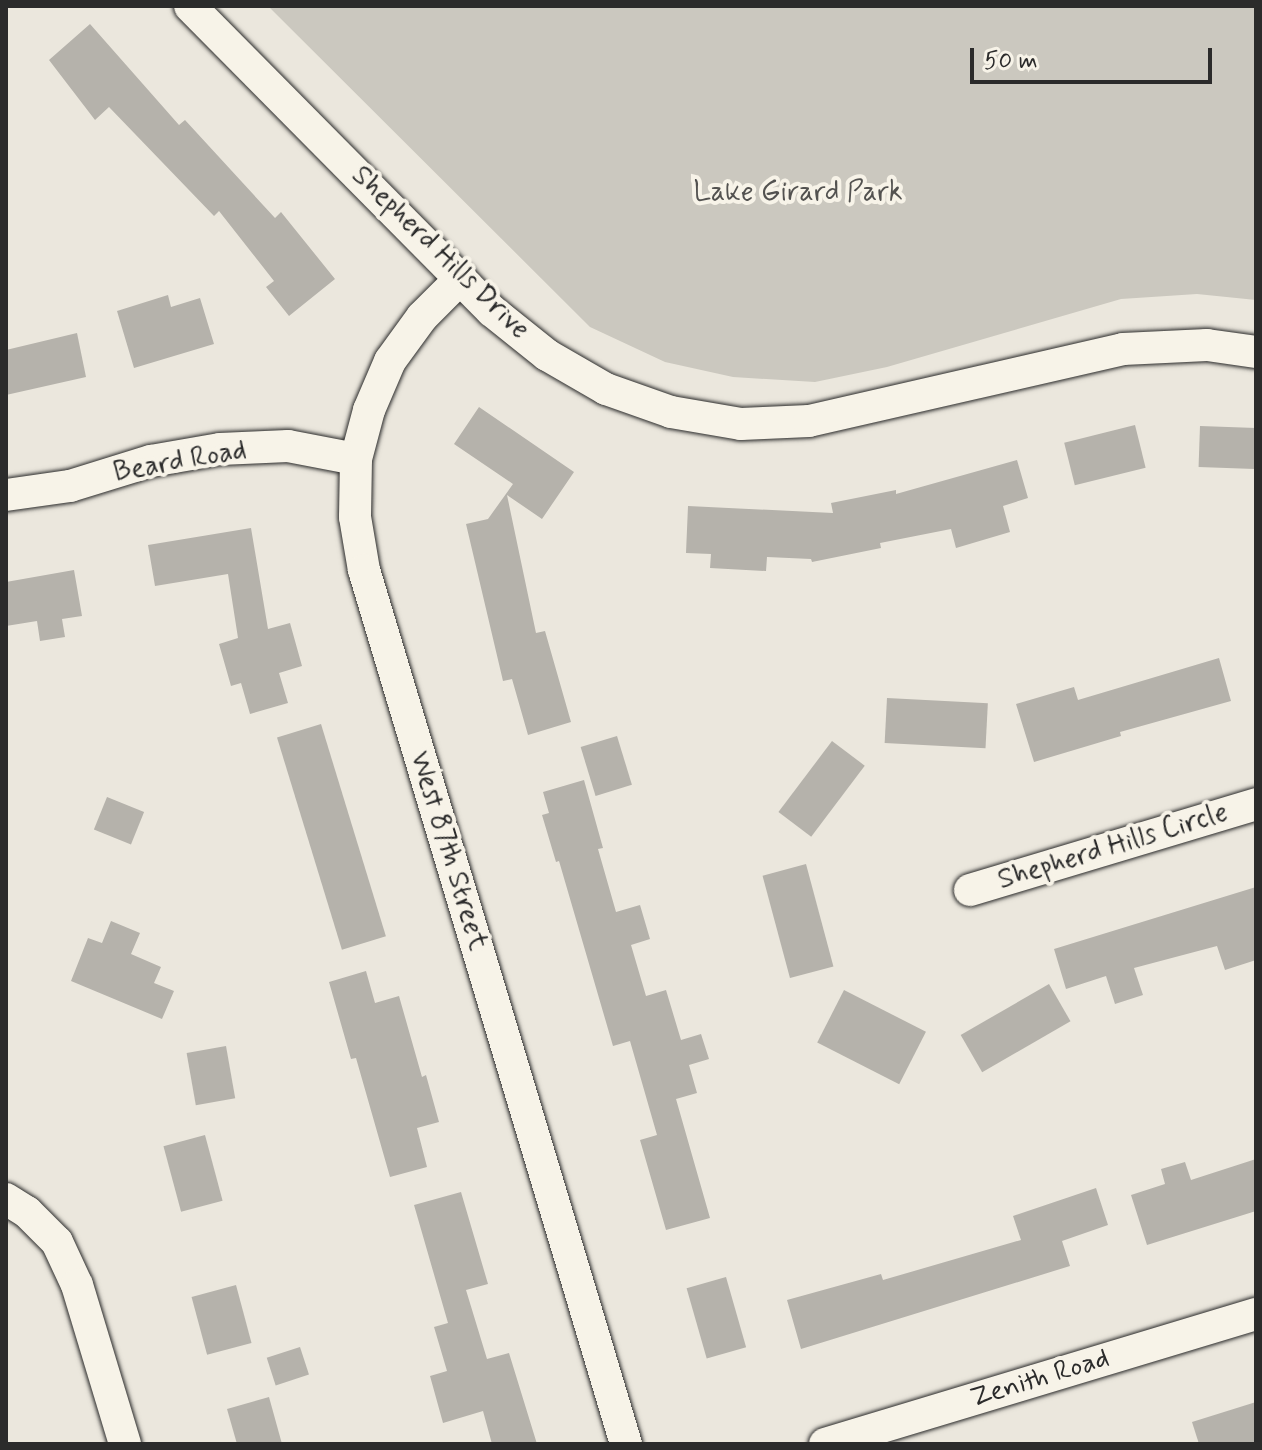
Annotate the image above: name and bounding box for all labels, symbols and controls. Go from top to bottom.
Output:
scale bar [974,32,1216,82]
text: 50 m [984,46,1038,77]
street label: Shepherd Hills Drive [344,160,536,346]
park label: Lake Girard Park [695,176,901,210]
street label: Beard Road [111,434,249,490]
street label: West 87th Street [402,748,494,954]
street label: Shepherd Hills Circle [993,796,1233,898]
street label: Zenith Road [967,1342,1113,1416]

